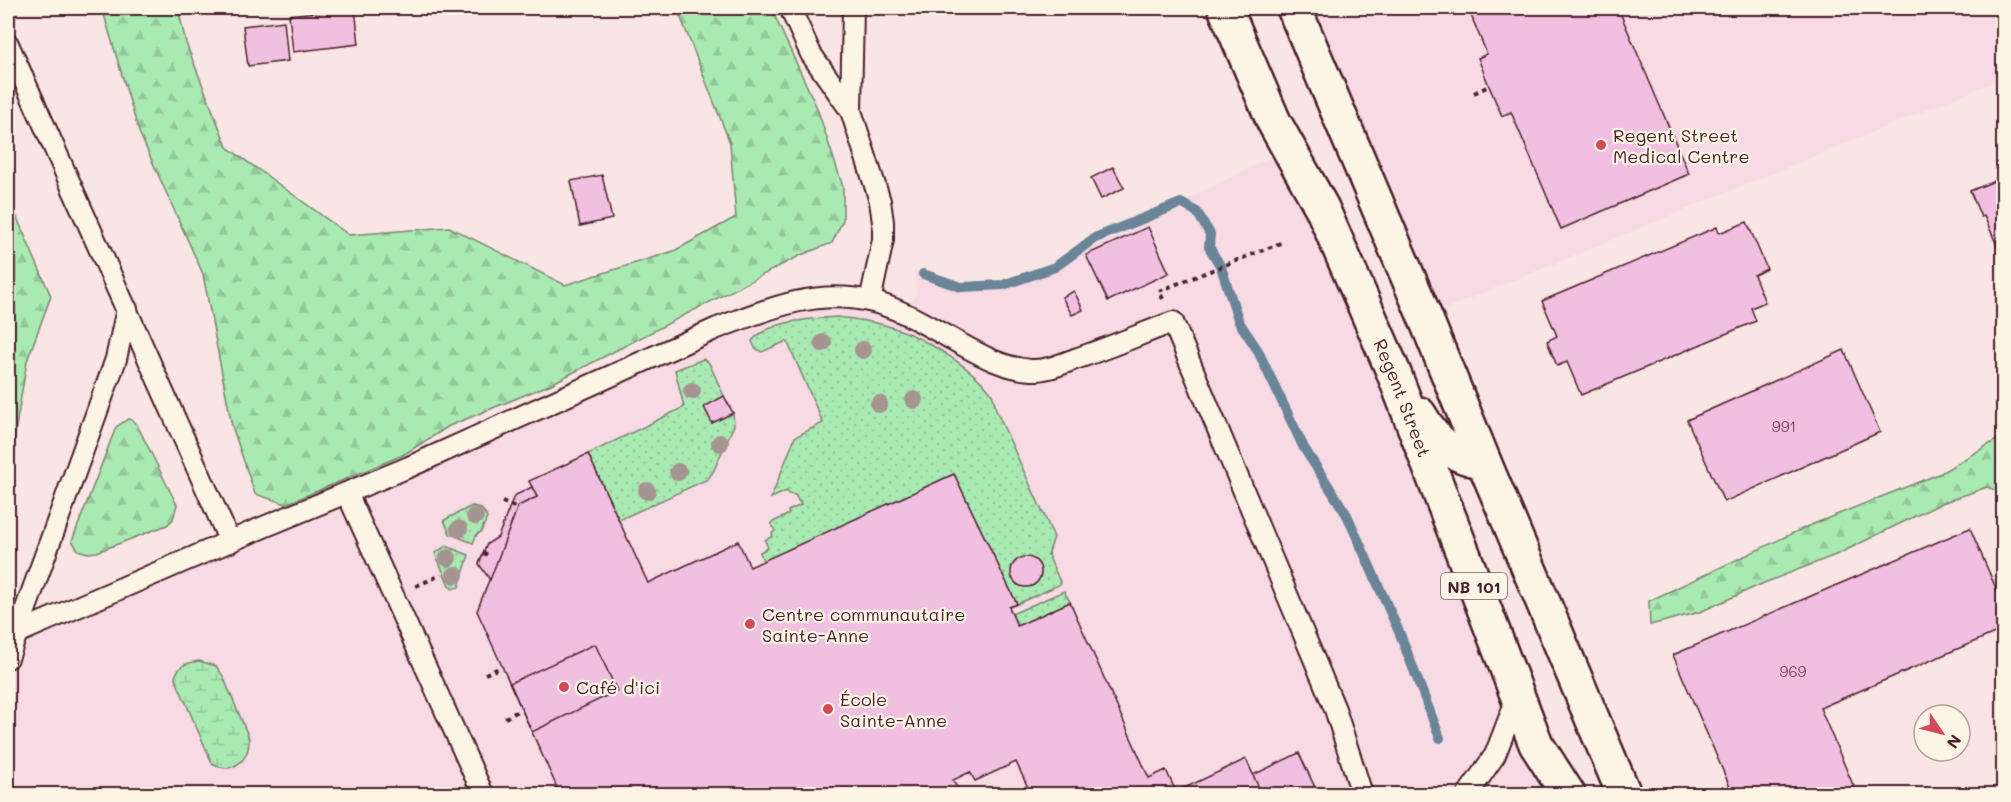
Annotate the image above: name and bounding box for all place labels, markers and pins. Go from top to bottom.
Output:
place label: Regent Street Medical Centre [1613,123,1750,168]
marker: Regent Street Medical Centre [1594,138,1608,152]
place label: Centre communautaire Sainte-Anne [762,602,965,647]
marker: Centre communautaire Sainte-Anne [743,617,757,631]
place label: Café d'ici [576,675,660,699]
marker: Café d'ici [557,680,571,694]
place label: École Sainte-Anne [840,687,947,732]
marker: École Sainte-Anne [821,702,835,716]

